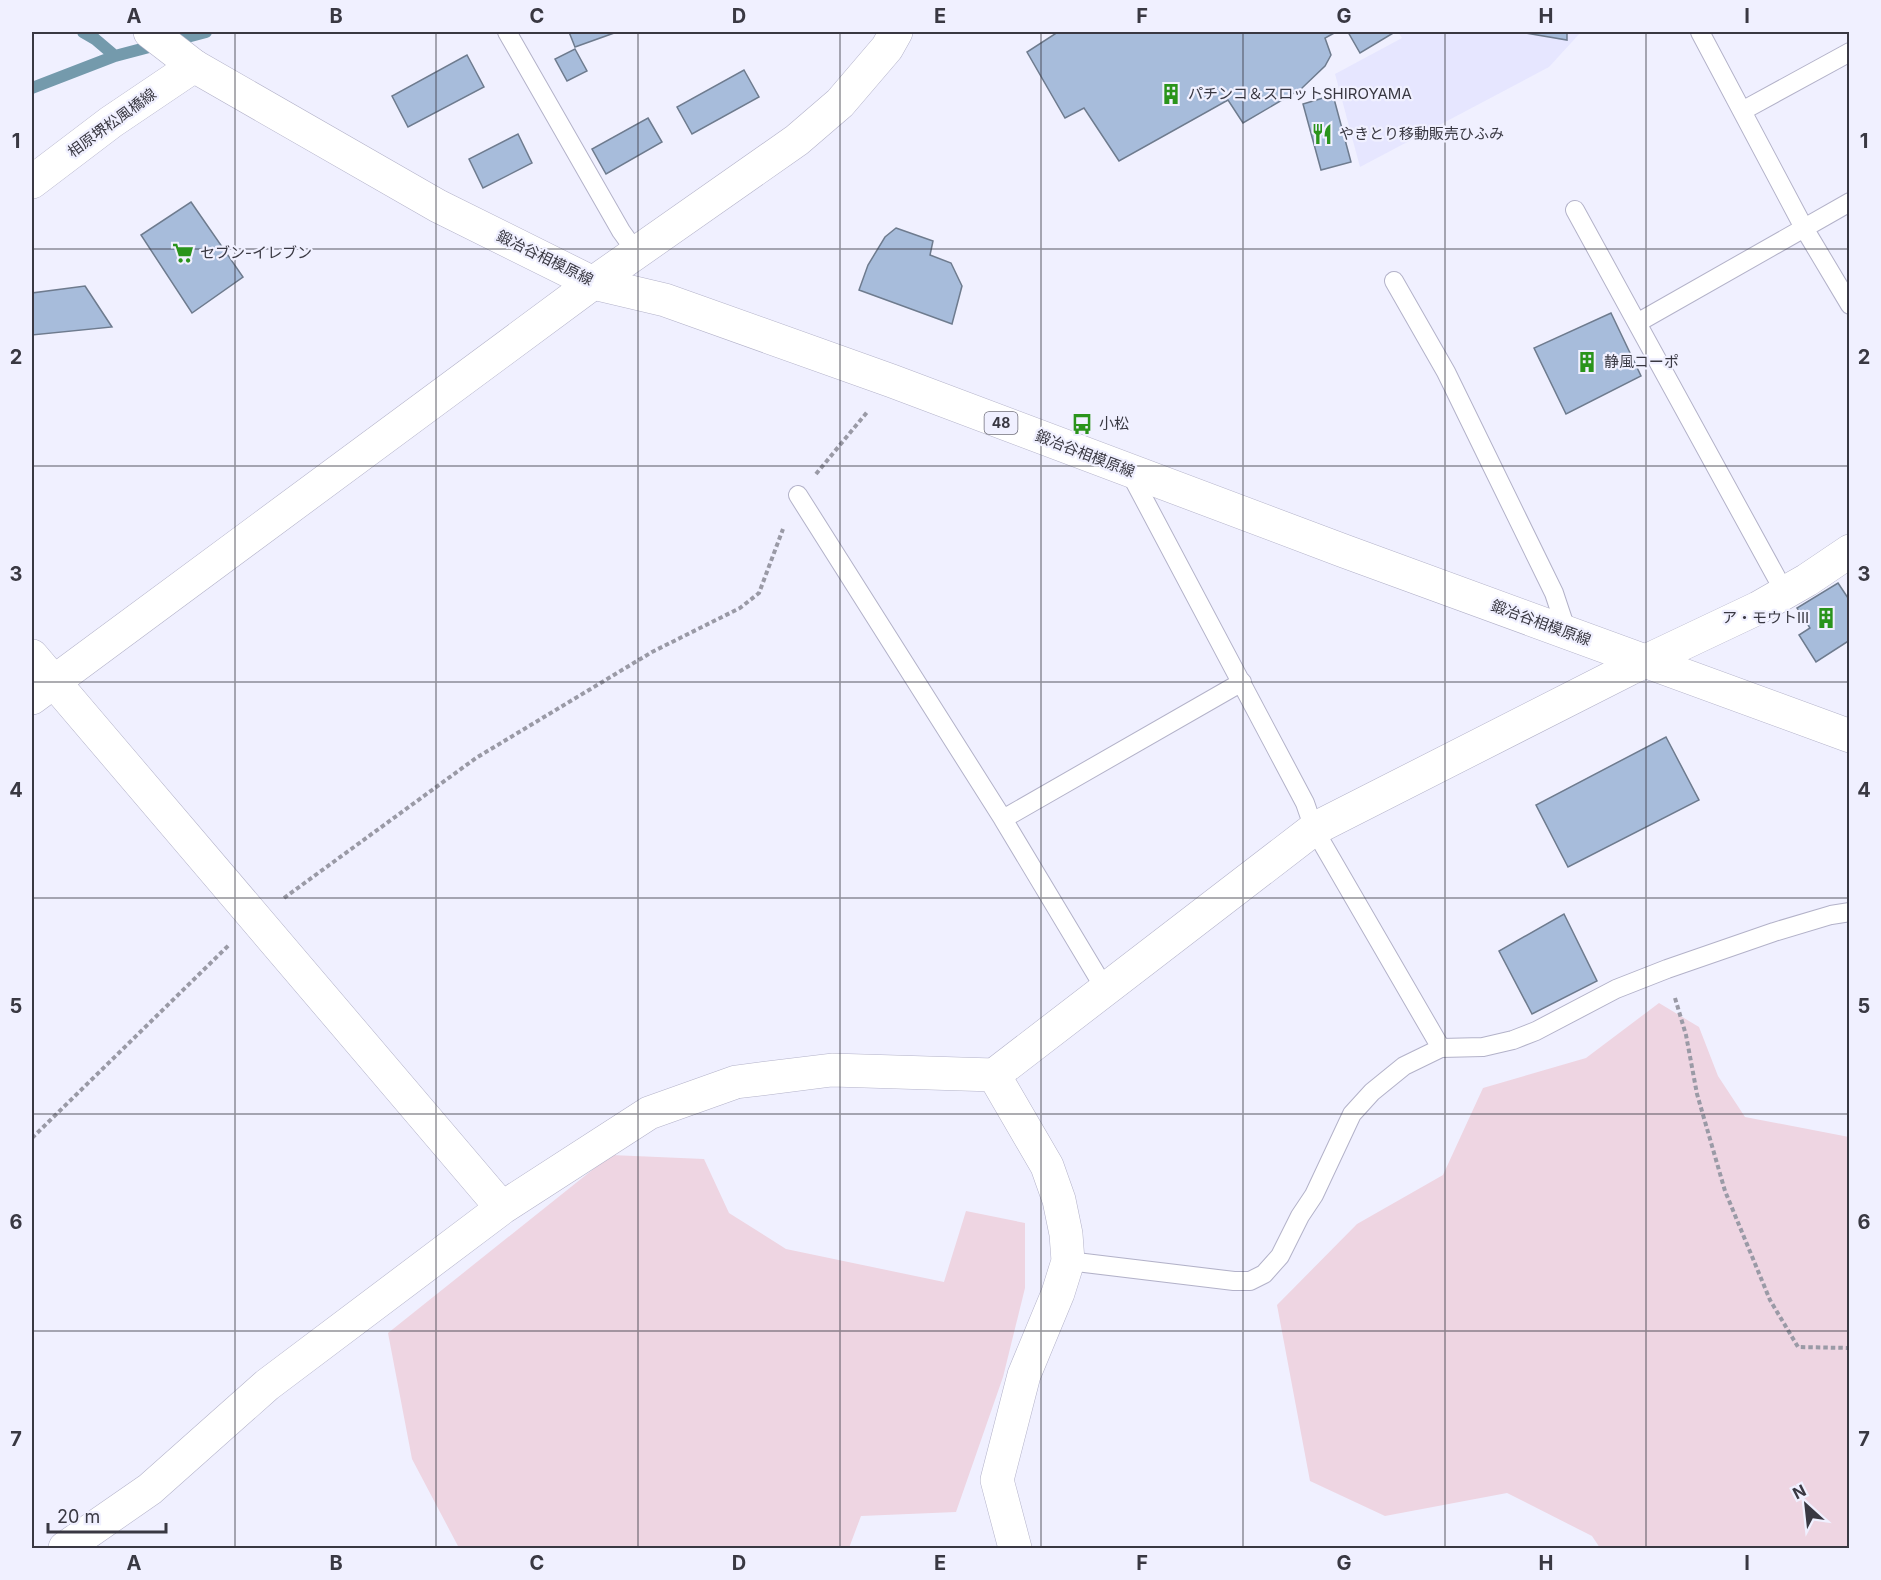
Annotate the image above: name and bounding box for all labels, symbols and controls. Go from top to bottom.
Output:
text: A [127,4,142,28]
text: B [329,4,343,28]
text: C [530,4,544,28]
text: D [732,4,746,28]
text: E [934,4,946,28]
text: F [1136,4,1148,28]
text: G [1336,4,1352,28]
text: H [1539,4,1553,28]
text: I [1744,4,1750,28]
building icon: パチンコ＆スロットSHIROYAMA [1159,82,1183,106]
street label: 相原堺松風橋線 [64,84,160,161]
place label: パチンコ＆スロットSHIROYAMA [1188,84,1412,103]
restaurant icon: やきとり移動販売ひふみ [1310,122,1334,146]
place label: やきとり移動販売ひふみ [1339,124,1504,143]
text: 1 [12,129,20,153]
text: 1 [1860,129,1868,153]
street label: 鍛冶谷相模原線 [494,226,597,289]
supermarket icon: セブン-イレブン [171,241,195,265]
place label: セブン-イレブン [200,243,312,262]
text: 2 [10,345,22,369]
text: 2 [1858,345,1870,369]
building icon: 静風コーポ [1575,350,1599,374]
place label: 静風コーポ [1604,352,1679,371]
road number: 48 [984,412,1018,434]
bus stop icon: 小松 [1070,412,1094,436]
place label: 小松 [1099,414,1129,433]
street label: 鍛冶谷相模原線 [1033,426,1138,481]
text: 3 [10,562,22,586]
text: 3 [1858,562,1870,586]
street label: 鍛冶谷相模原線 [1489,596,1594,649]
building icon: ア・モウトⅢ [1814,606,1838,630]
place label: ア・モウトⅢ [1722,608,1809,627]
text: 4 [9,778,23,802]
text: 4 [1857,778,1871,802]
text: 5 [10,994,22,1018]
text: 5 [1858,994,1870,1018]
text: 6 [10,1210,23,1234]
text: 6 [1858,1210,1871,1234]
text: 7 [10,1427,22,1451]
text: 7 [1858,1427,1870,1451]
north arrow [1776,1475,1836,1535]
text: N [1789,1480,1809,1503]
scale bar [48,1496,166,1534]
text: 20 m [57,1506,100,1527]
text: A [127,1551,142,1575]
text: B [329,1551,343,1575]
text: C [530,1551,544,1575]
text: D [732,1551,746,1575]
text: E [934,1551,946,1575]
text: F [1136,1551,1148,1575]
text: G [1336,1551,1352,1575]
text: H [1539,1551,1553,1575]
text: I [1744,1551,1750,1575]

